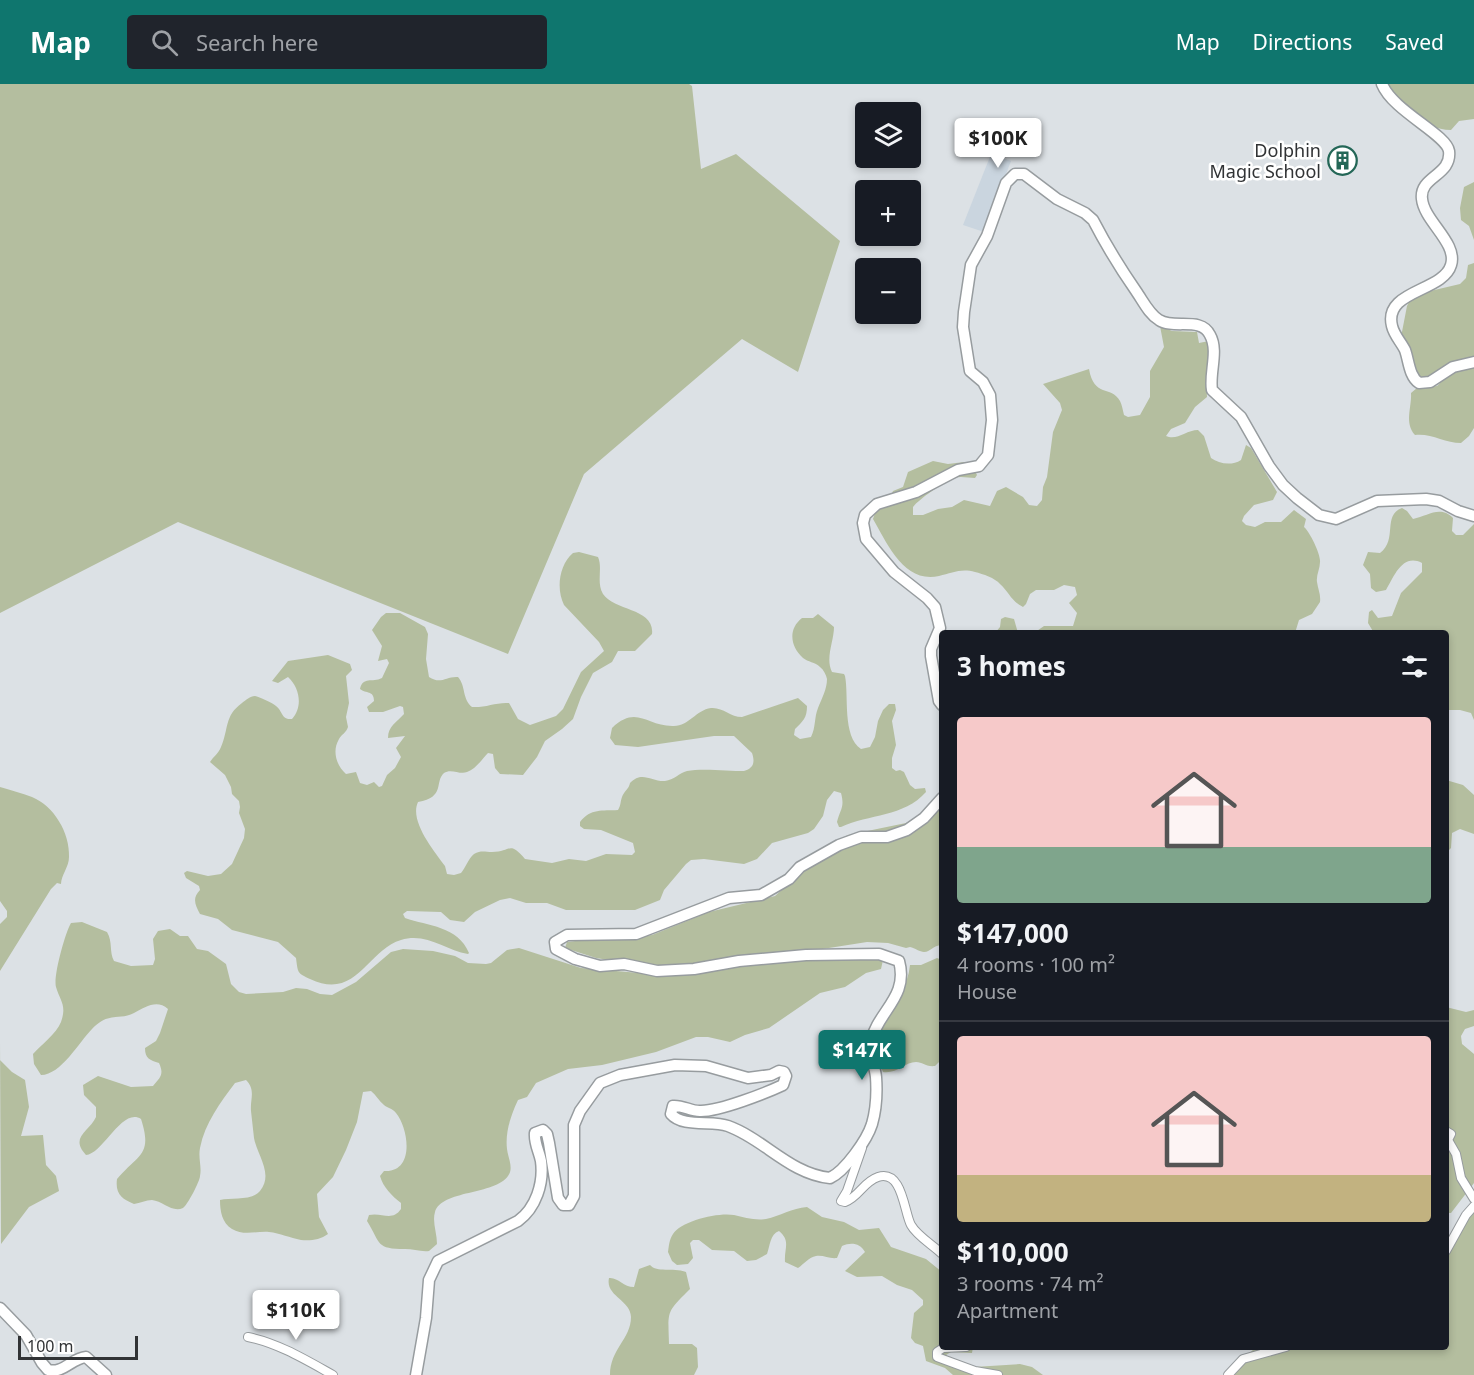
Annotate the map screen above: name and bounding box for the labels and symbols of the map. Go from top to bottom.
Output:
pin: $100K [956,118,1040,169]
place label: Dolphin Magic School [1209,138,1321,183]
building icon: Dolphin Magic School [1326,145,1358,177]
pin: $147K [820,1030,904,1081]
pin: $110K [254,1290,338,1341]
scale bar [18,1333,138,1360]

